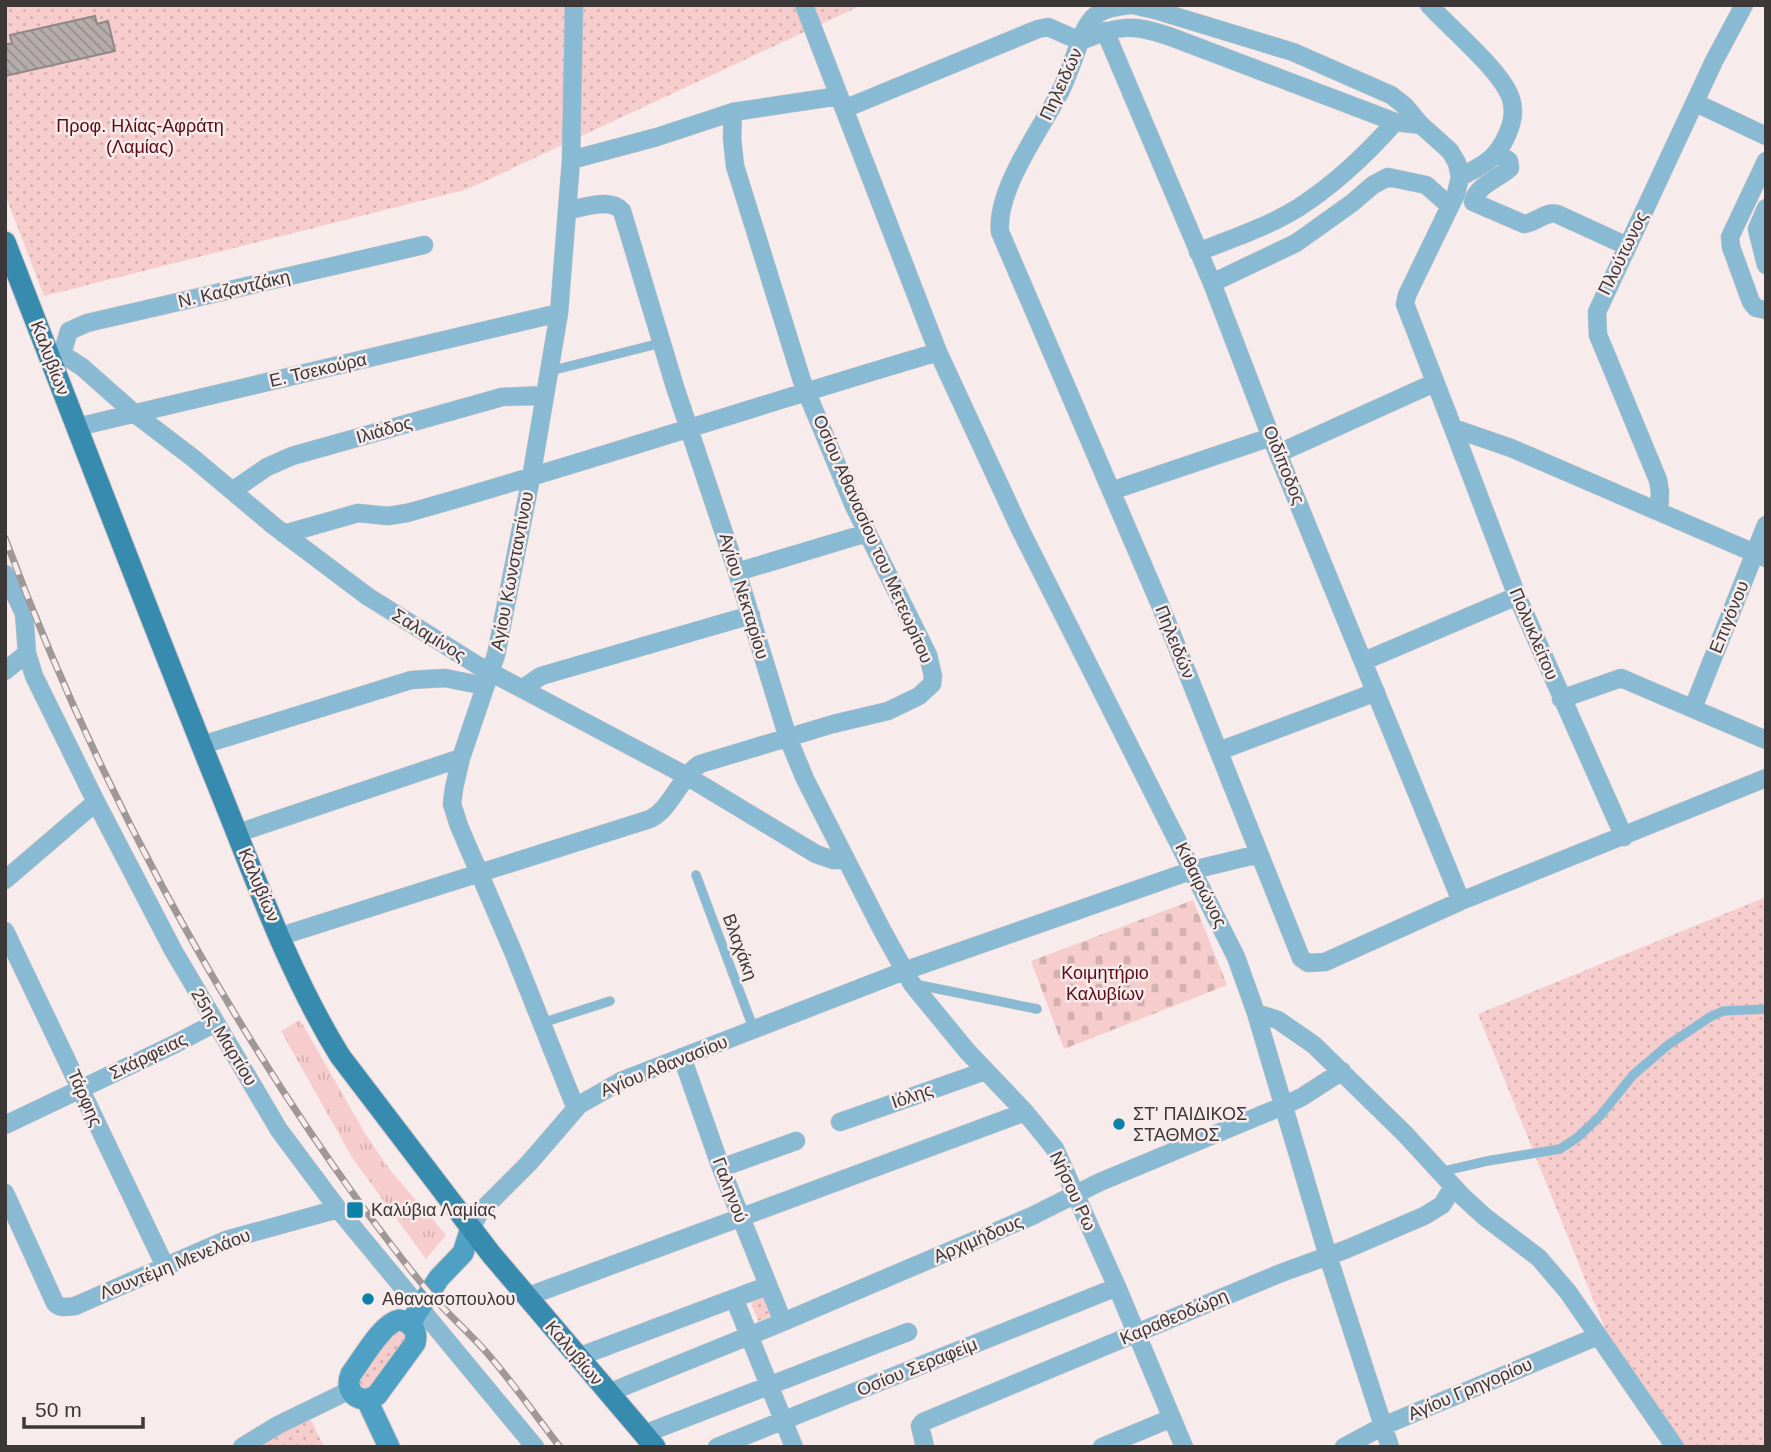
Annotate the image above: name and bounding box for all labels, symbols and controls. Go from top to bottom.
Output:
street label: Πηλειδών [1036,45,1086,123]
park label: Προφ. Ηλίας-Αφράτη (Λαμίας) [56,116,224,157]
street label: Πλούτωνος [1594,208,1652,298]
street label: Ν. Καζαντζάκη [176,266,292,312]
street label: Καλυβίων [27,318,73,398]
street label: Ε. Τσεκούρα [267,349,369,391]
street label: Ιλιάδος [354,412,415,447]
street label: Οσίου Αθανασίου του Μετεωρίτου [809,412,937,666]
street label: Οιδίποδος [1259,423,1309,507]
street label: Αγίου Κωνσταντίνου [487,490,537,652]
street label: Αγίου Νεκταρίου [715,530,773,662]
street label: Επιγόνου [1705,578,1753,656]
street label: Πολυκλείτου [1506,585,1562,683]
street label: Πηλειδών [1151,603,1199,681]
street label: Σαλαμίνος [389,605,470,666]
street label: Κιθαιρώνος [1171,839,1231,931]
street label: Καλυβίων [235,845,283,925]
street label: Βλαχάκη [719,911,761,983]
park label: Κοιμητήριο Καλυβίων [1061,963,1149,1004]
street label: 25ης Μαρτίου [187,985,261,1089]
street label: Σκάρφειας [106,1029,190,1083]
street label: Αγίου Αθανασίου [598,1031,730,1101]
street label: Τάρφης [64,1067,106,1130]
street label: Ιόλης [889,1080,936,1112]
place label: ΣΤ' ΠΑΙΔΙΚΟΣ ΣΤΑΘΜΟΣ [1133,1104,1247,1145]
marker: ΣΤ' ΠΑΙΔΙΚΟΣ ΣΤΑΘΜΟΣ [1111,1116,1127,1132]
street label: Νήσου Ρω [1046,1148,1100,1234]
street label: Γαληνού [708,1155,752,1225]
marker: Καλύβια Λαμίας [345,1200,365,1220]
place label: Καλύβια Λαμίας [371,1200,497,1220]
street label: Αρχιμήδους [931,1211,1026,1267]
street label: Λουντέμη Μενελάου [97,1225,253,1303]
street label: Καραθεοδώρη [1117,1285,1231,1349]
place label: Αθανασοπουλου [382,1289,515,1309]
marker: Αθανασοπουλου [360,1291,376,1307]
street label: Καλυβίων [541,1317,607,1389]
street label: Οσίου Σεραφείμ [854,1334,980,1400]
street label: Αγίου Γρηγορίου [1405,1354,1535,1424]
scale bar [24,1386,144,1430]
text: 50 m [35,1398,82,1421]

